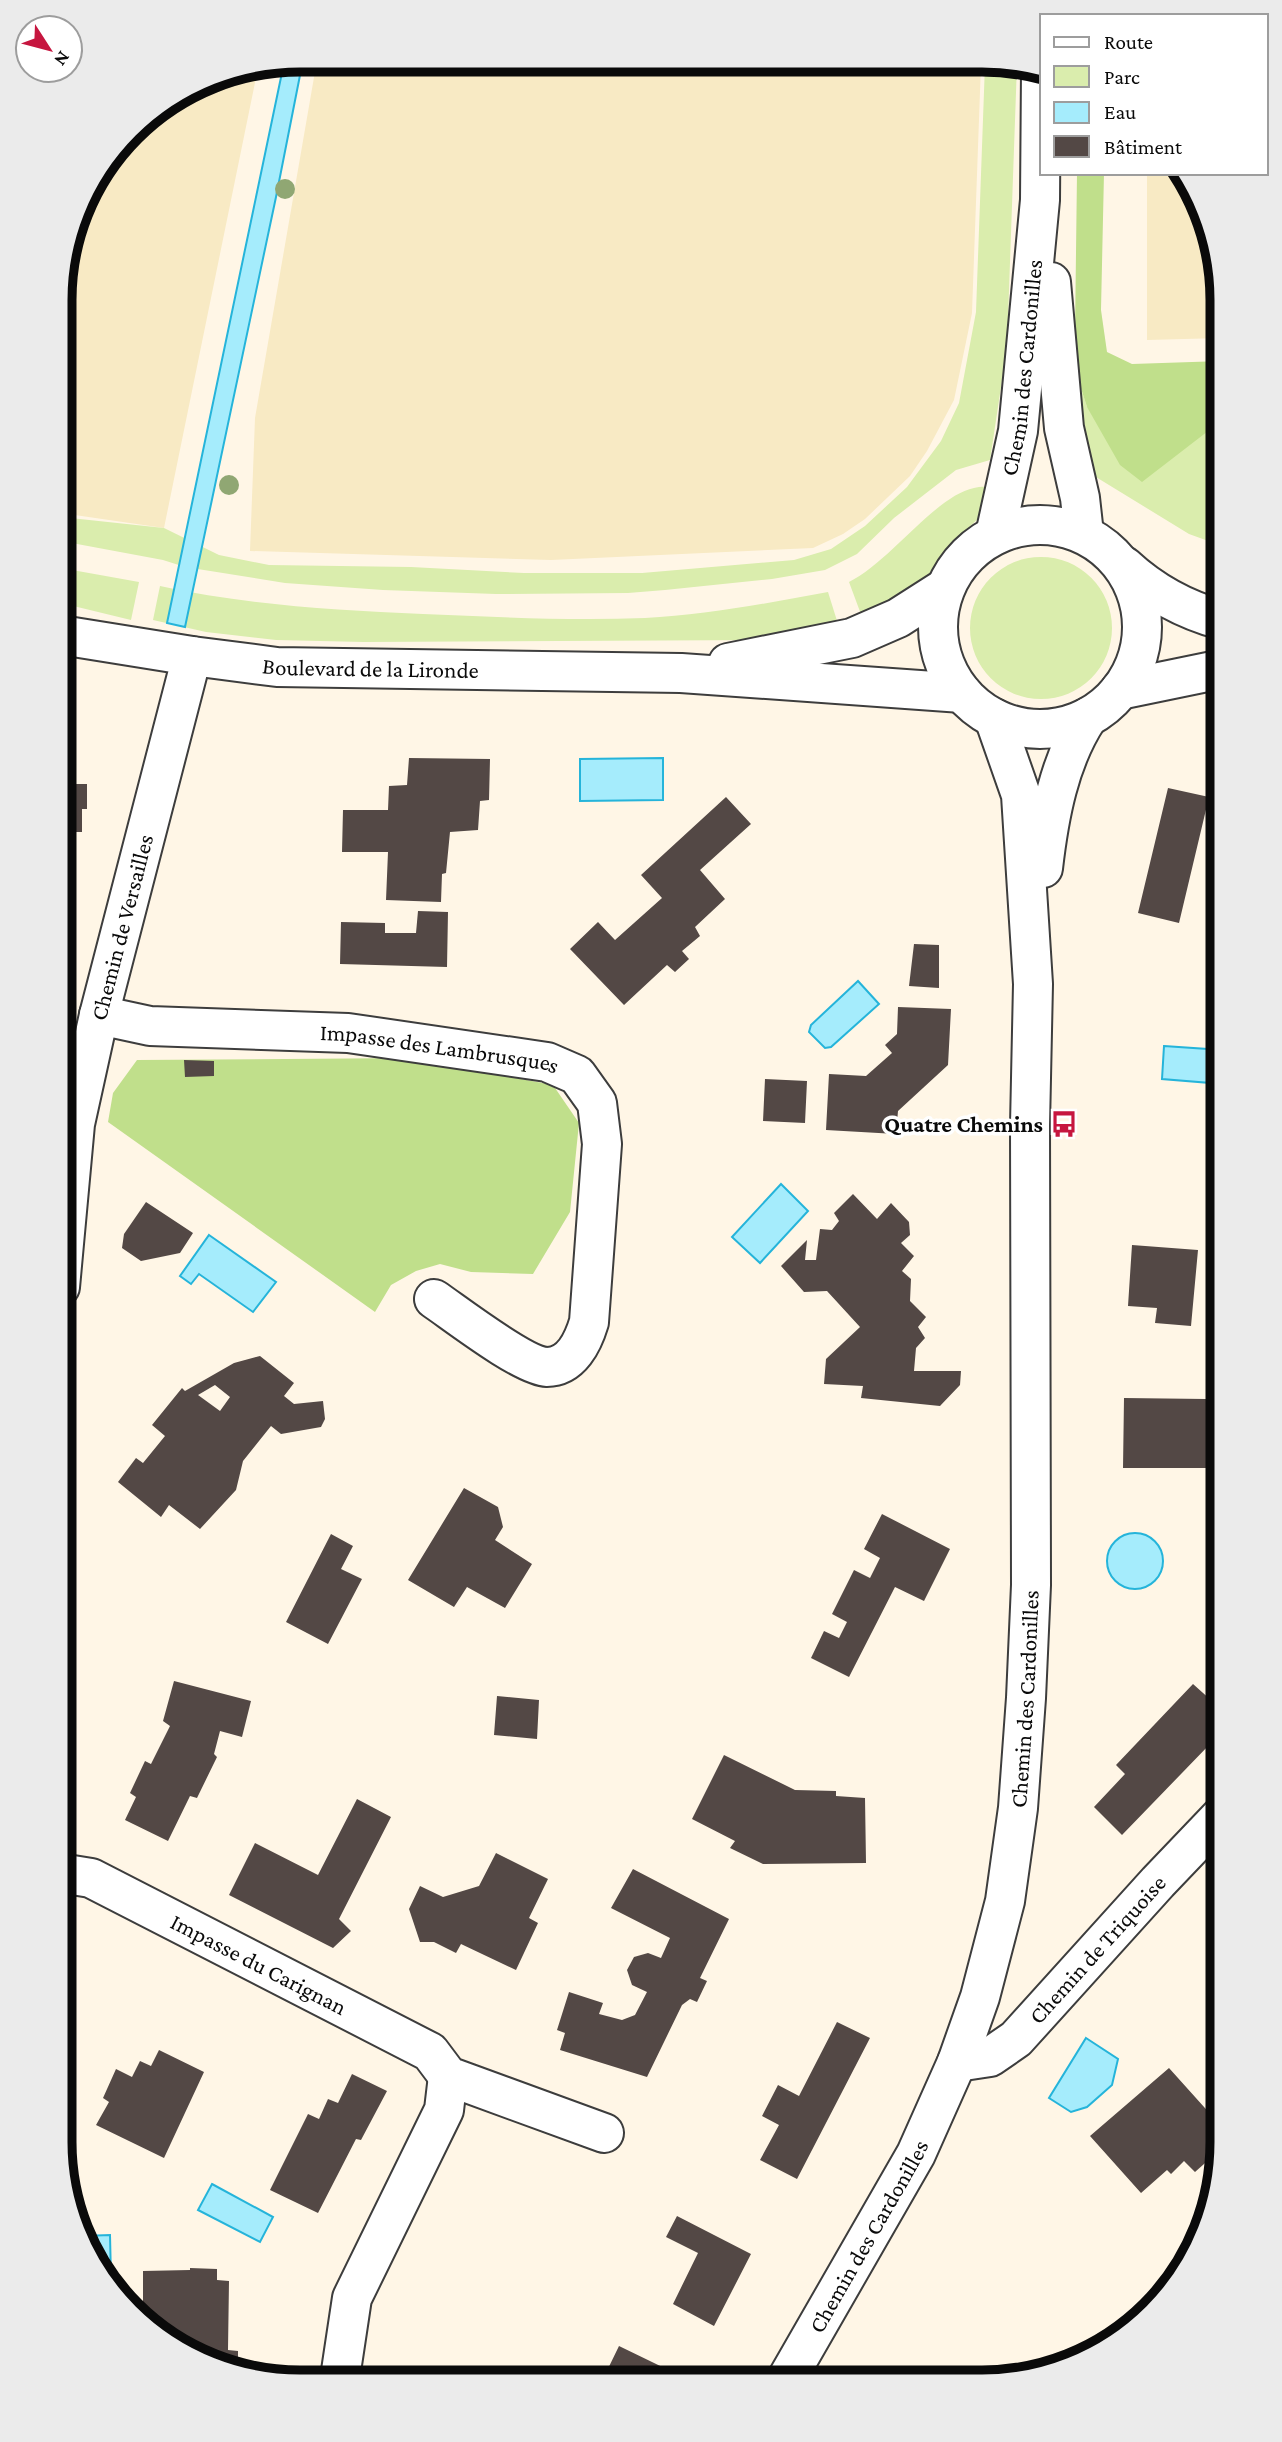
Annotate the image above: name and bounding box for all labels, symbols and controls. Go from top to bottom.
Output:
north arrow [14,14,84,84]
legend [1040,14,1268,175]
text: Route [1104,30,1153,54]
text: N [50,47,75,70]
text: Parc [1104,65,1140,89]
text: Eau [1104,100,1136,124]
text: Bâtiment [1104,135,1183,159]
street label: Chemin des Cardonilles [996,258,1047,478]
street label: Boulevard de la Lironde [261,652,479,683]
street label: Chemin de Versailles [85,831,158,1023]
street label: Impasse des Lambrusques [320,1019,563,1079]
bus stop icon: Quatre Chemins [1049,1109,1079,1139]
place label: Quatre Chemins [884,1111,1043,1137]
street label: Chemin des Cardonilles [1005,1590,1044,1809]
street label: Chemin de Triquoise [1023,1870,1171,2029]
street label: Impasse du Carignan [166,1908,351,2020]
street label: Chemin des Cardonilles [803,2136,934,2337]

